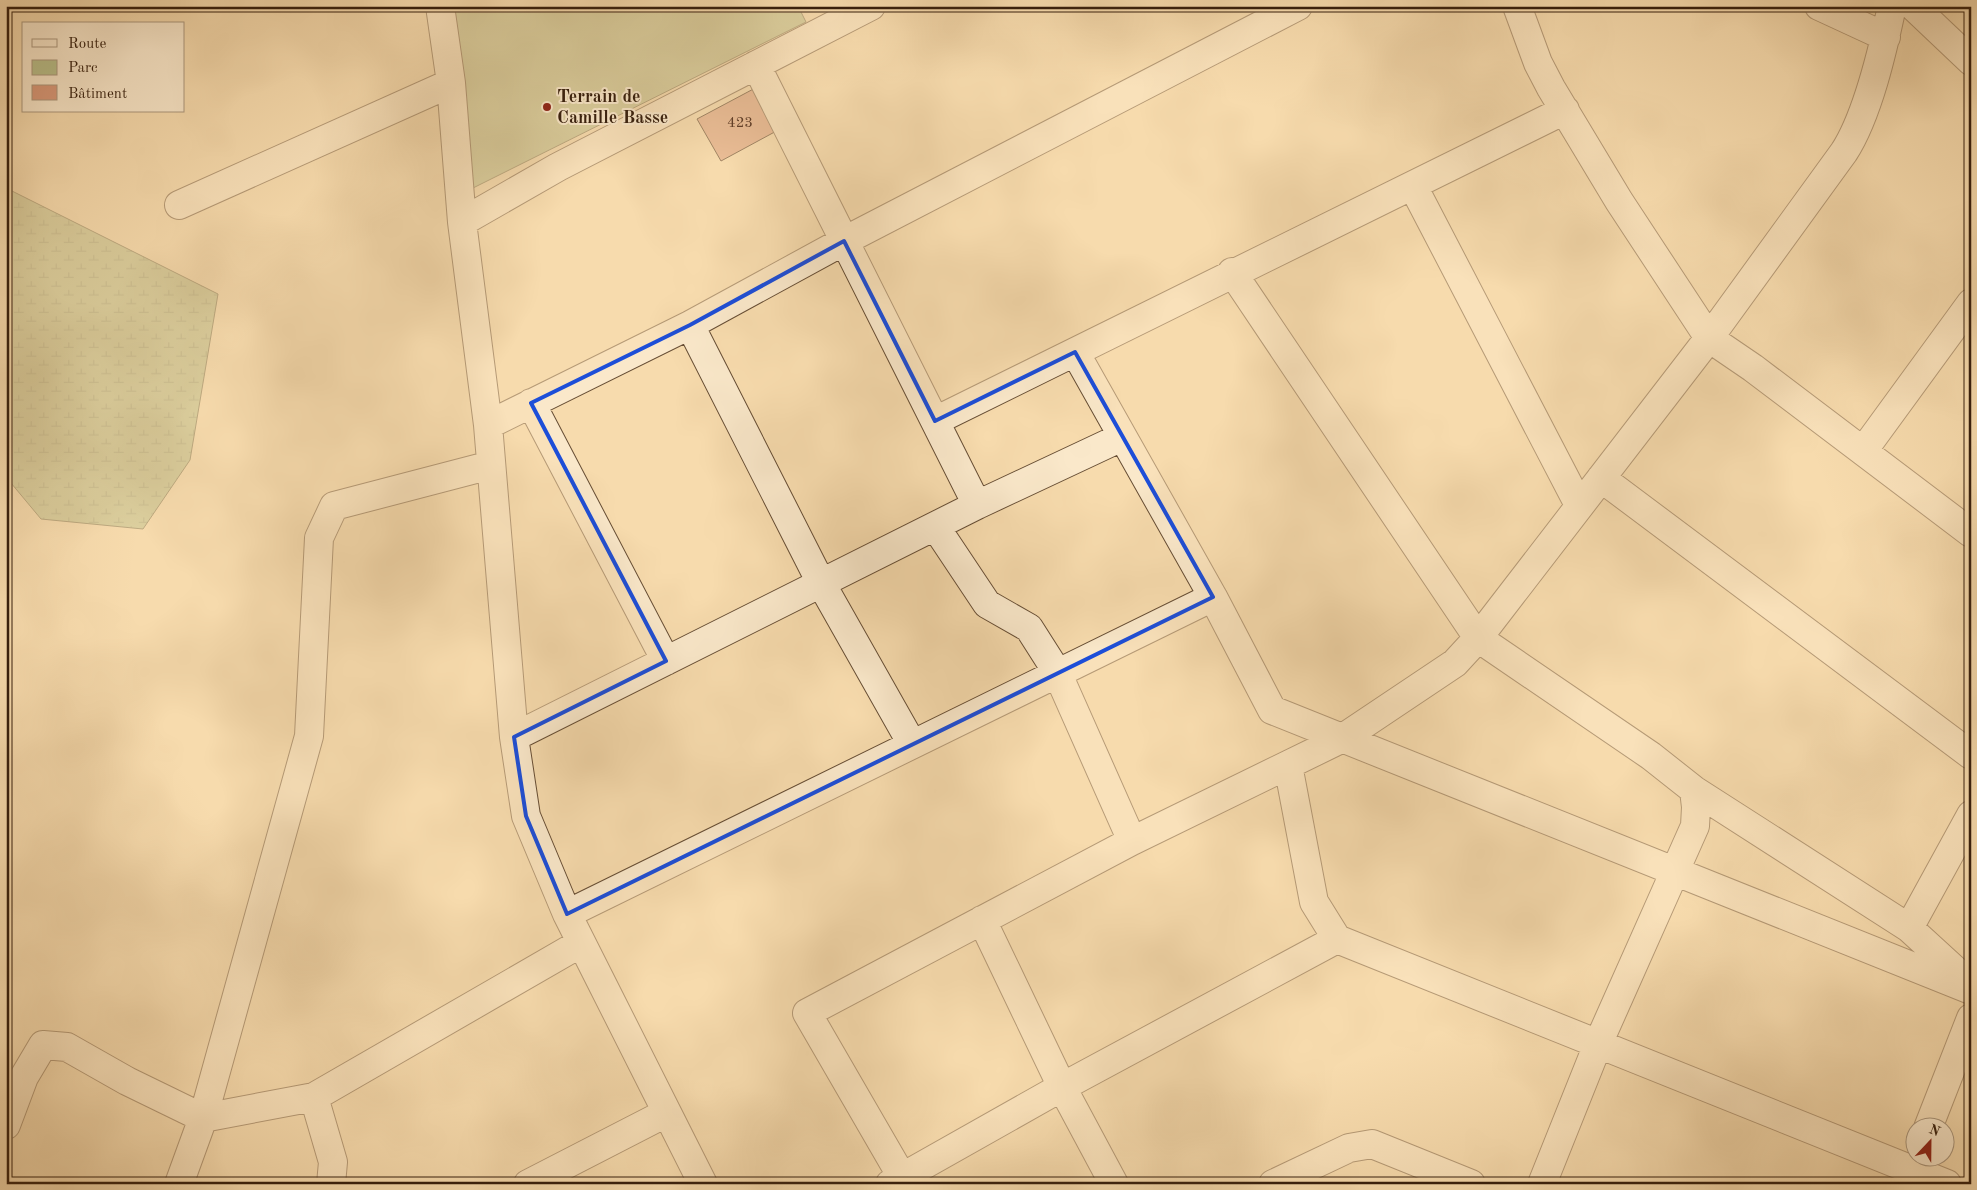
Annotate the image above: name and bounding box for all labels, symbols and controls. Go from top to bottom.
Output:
legend [22,22,185,112]
text: Route [68,37,106,52]
text: Parc [68,61,98,76]
text: Bâtiment [68,87,127,102]
place label: Terrain de Camille Basse [557,88,668,127]
marker: Terrain de Camille Basse [541,101,553,113]
house number: 423 [727,116,753,131]
north arrow [1904,1118,1954,1168]
text: N [1927,1122,1942,1139]

